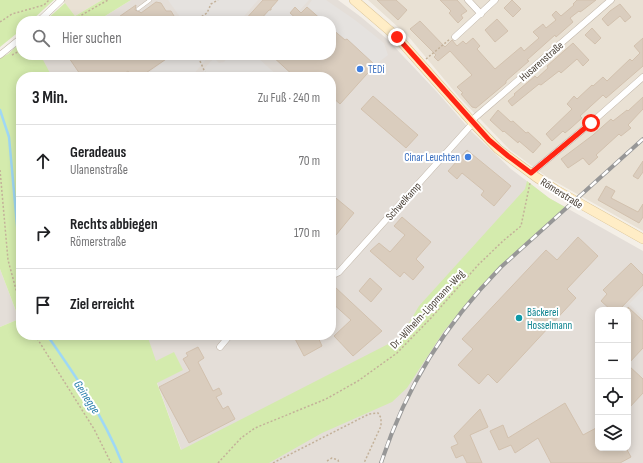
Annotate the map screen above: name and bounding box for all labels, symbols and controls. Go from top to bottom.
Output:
search box [16,16,336,60]
icon: search [30,27,52,49]
route end [388,28,406,46]
text: Hier suchen [62,29,122,48]
street label: Husarenstraße [517,39,566,84]
place label: TEDi [368,63,384,76]
marker: TEDi [355,64,365,74]
text: 3 Min. [32,88,68,108]
text: Zu Fuß · 240 m [258,90,320,106]
route start [582,114,600,132]
text: Geradeaus [70,143,126,162]
icon: ahead [32,150,54,172]
place label: Cinar Leuchten [404,151,460,164]
marker: Cinar Leuchten [463,152,473,162]
text: 70 m [299,153,320,169]
text: Ulanenstraße [70,162,128,178]
street label: Römerstraße [538,175,585,212]
street label: Schwelkamp [383,180,424,223]
text: Rechts abbiegen [70,215,158,234]
icon: right [32,222,54,244]
text: 170 m [294,225,320,241]
text: Römerstraße [70,234,126,250]
street label: Dr.-Wilhelm-Lippmann-Weg [388,267,468,351]
icon: arrive [32,294,54,316]
text: Ziel erreicht [70,295,134,314]
place label: Bäckerei Hosselmann [527,306,572,332]
map controls [595,307,631,451]
button: + [595,307,631,343]
marker: Bäckerei Hosselmann [514,313,524,323]
button: − [595,343,631,379]
water label: Geinegge [70,378,103,417]
button: locate [595,379,631,415]
button: layers [595,415,631,451]

